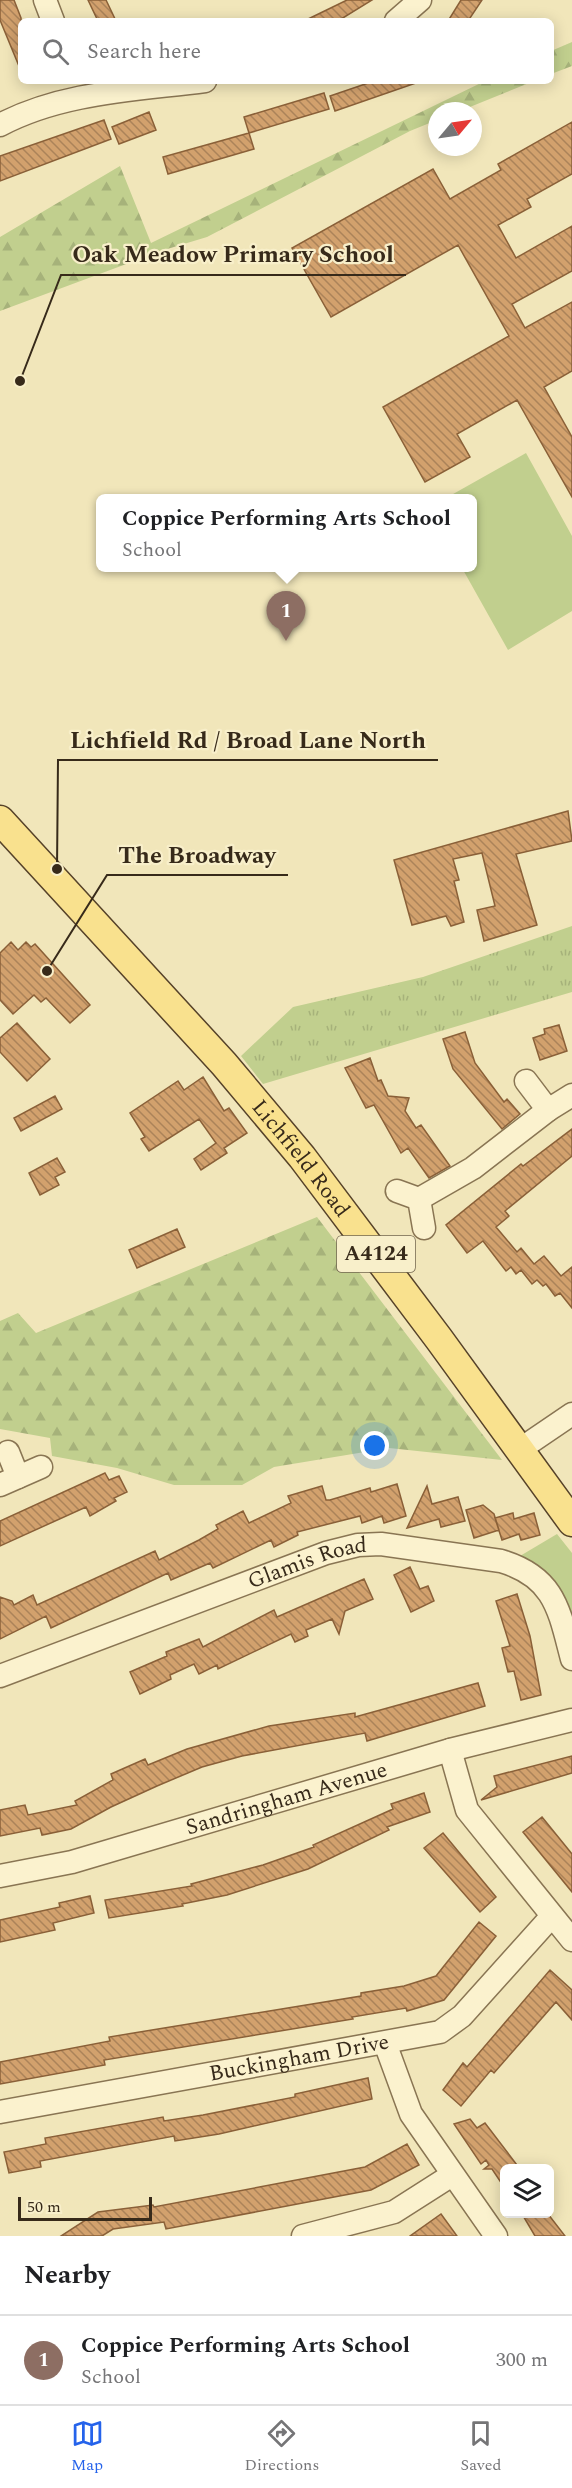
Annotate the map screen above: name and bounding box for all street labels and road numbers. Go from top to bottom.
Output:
street label: Lichfield Road [244,1092,358,1224]
road number: A4124 [337,1236,415,1272]
street label: Glamis Road [243,1528,368,1598]
street label: Sandringham Avenue [182,1753,391,1844]
street label: Buckingham Drive [206,2025,392,2090]

